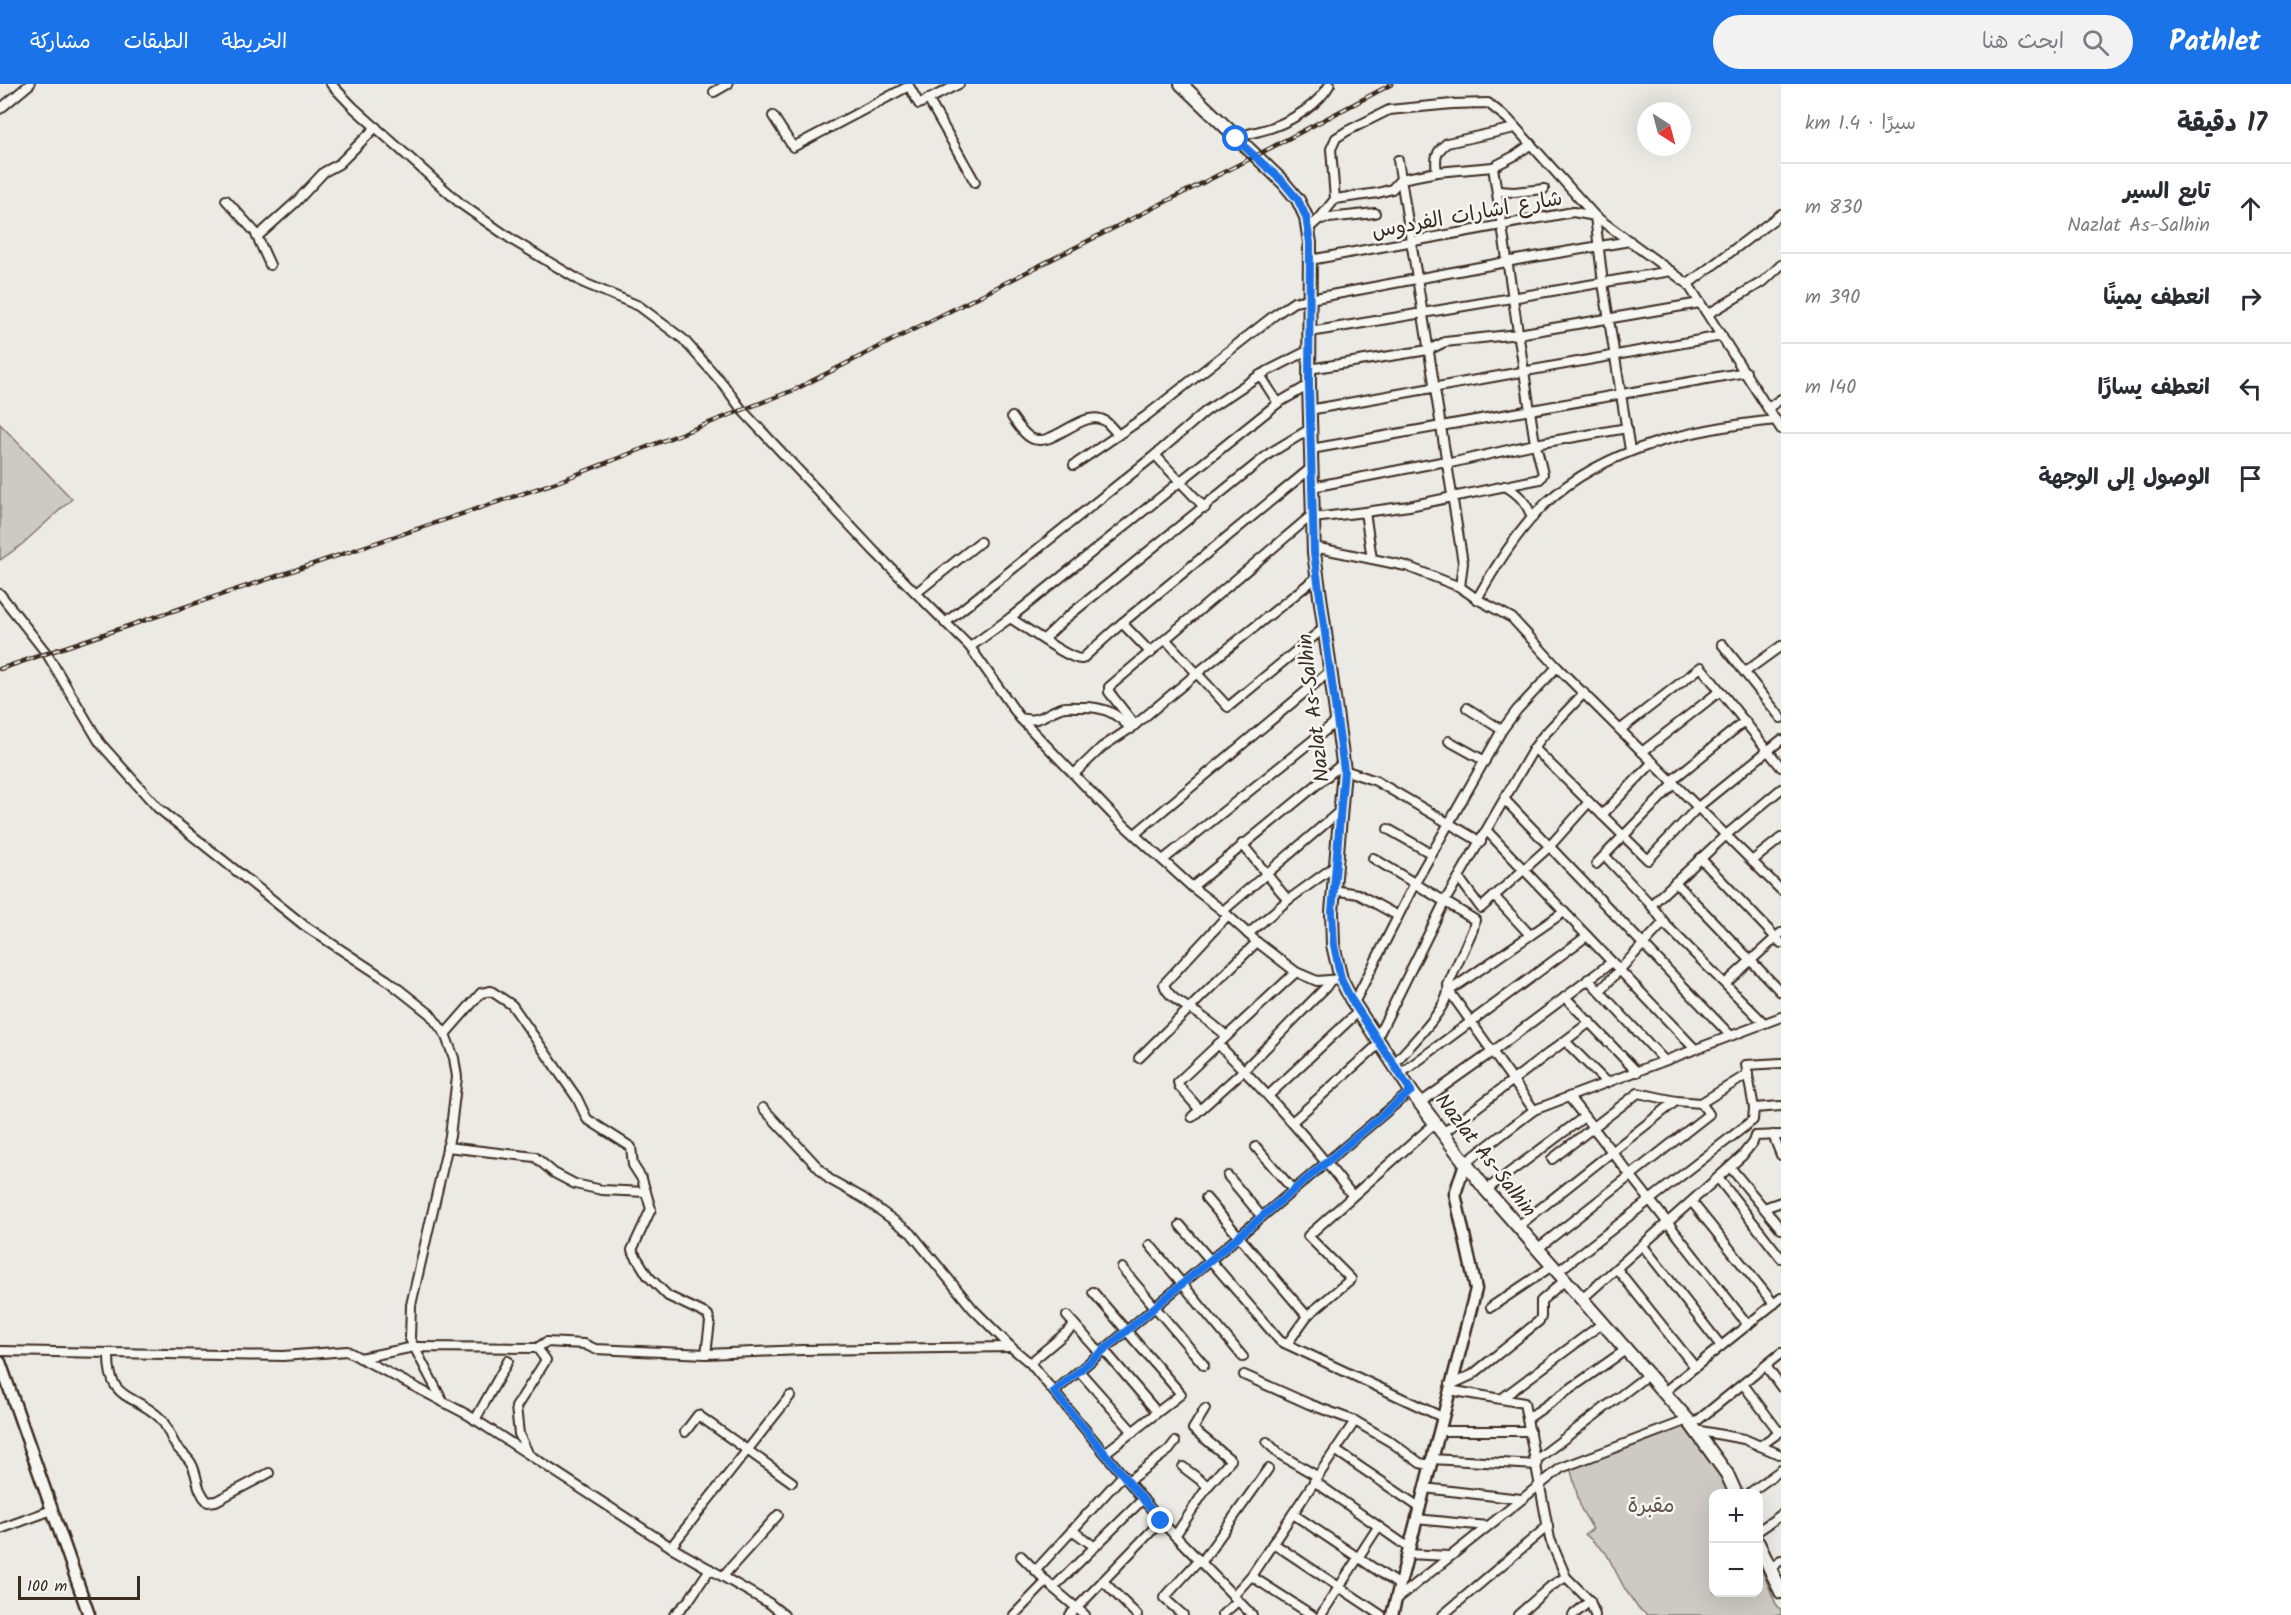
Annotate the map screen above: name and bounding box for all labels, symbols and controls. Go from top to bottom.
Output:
search box [1713,15,2133,69]
text: Pathlet [2169,20,2261,65]
text: ابحث هنا [1982,25,2064,60]
text: مشاركة [30,26,91,59]
text: الطبقات [124,26,189,59]
text: الخريطة [222,26,287,59]
icon: search [2079,26,2112,59]
north arrow [1637,102,1691,156]
text: 17 دقيقة [2177,103,2267,145]
text: سيرًا · 1.4 km [1805,108,1916,140]
route start [1222,125,1248,151]
text: تابع السير [2123,175,2210,210]
street label: شارع اشارات الفردوس [1369,182,1565,248]
text: 830 m [1805,192,1862,224]
icon: ahead [2234,192,2267,225]
text: Nazlat As-Salhin [2067,210,2210,242]
text: انعطف يمينًا [2103,281,2210,316]
text: 390 m [1805,282,1860,314]
icon: right [2234,282,2267,315]
text: انعطف يسارًا [2098,371,2210,406]
text: 140 m [1805,372,1856,404]
icon: left [2234,372,2267,405]
text: الوصول إلى الوجهة [2038,461,2210,496]
icon: arrive [2234,462,2267,495]
street label: Nazlat As-Salhin [1289,631,1340,784]
street label: Nazlat As-Salhin [1426,1087,1544,1225]
map controls [1709,1489,1763,1597]
button: + [1709,1489,1763,1543]
park label: مقبرة [1627,1490,1675,1523]
route end [1147,1507,1173,1533]
button: − [1709,1543,1763,1597]
scale bar [18,1573,140,1600]
text: 100 m [27,1574,67,1599]

